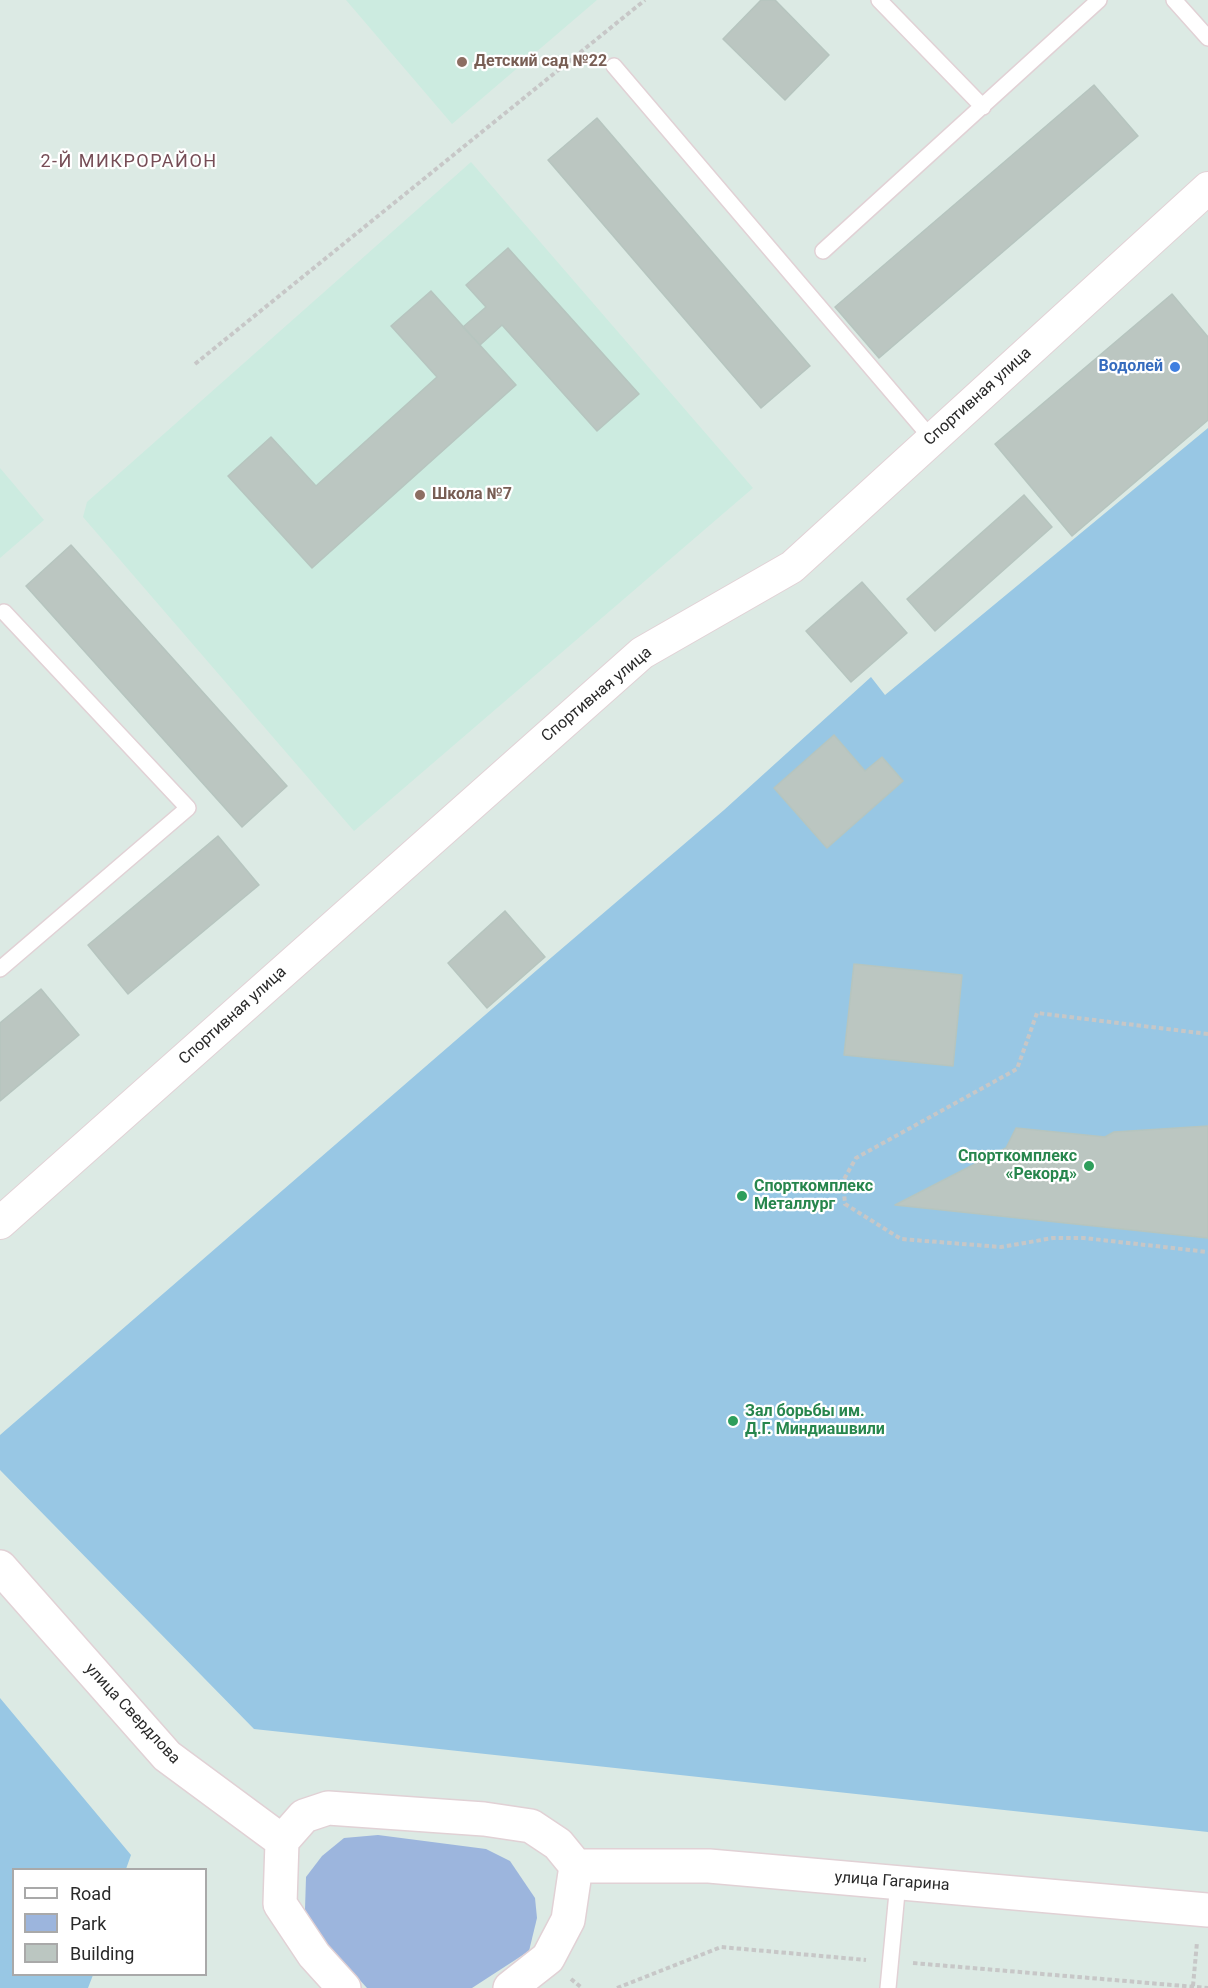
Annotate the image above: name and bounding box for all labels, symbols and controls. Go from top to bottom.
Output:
place label: Детский сад №22 [474,52,607,72]
marker: Детский сад №22 [455,55,469,69]
district label: 2-Й МИКРОРАЙОН [40,151,218,173]
street label: Спортивная улица [920,344,1036,450]
place label: Водолей [1099,357,1163,377]
marker: Водолей [1168,360,1182,374]
place label: Школа №7 [432,485,512,505]
marker: Школа №7 [413,488,427,502]
street label: Спортивная улица [538,643,656,747]
street label: Спортивная улица [175,963,291,1069]
place label: Спорткомплекс «Рекорд» [958,1147,1077,1185]
marker: Спорткомплекс «Рекорд» [1082,1159,1096,1173]
place label: Спорткомплекс Металлург [754,1177,873,1215]
marker: Спорткомплекс Металлург [735,1189,749,1203]
place label: Зал борьбы им. Д.Г. Миндиашвили [745,1402,885,1440]
marker: Зал борьбы им. Д.Г. Миндиашвили [726,1414,740,1428]
street label: улица Свердлова [80,1660,184,1768]
legend [12,1868,207,1976]
street label: улица Гагарина [834,1868,950,1896]
text: Road [70,1883,111,1904]
text: Park [70,1913,106,1934]
text: Building [70,1943,134,1964]

